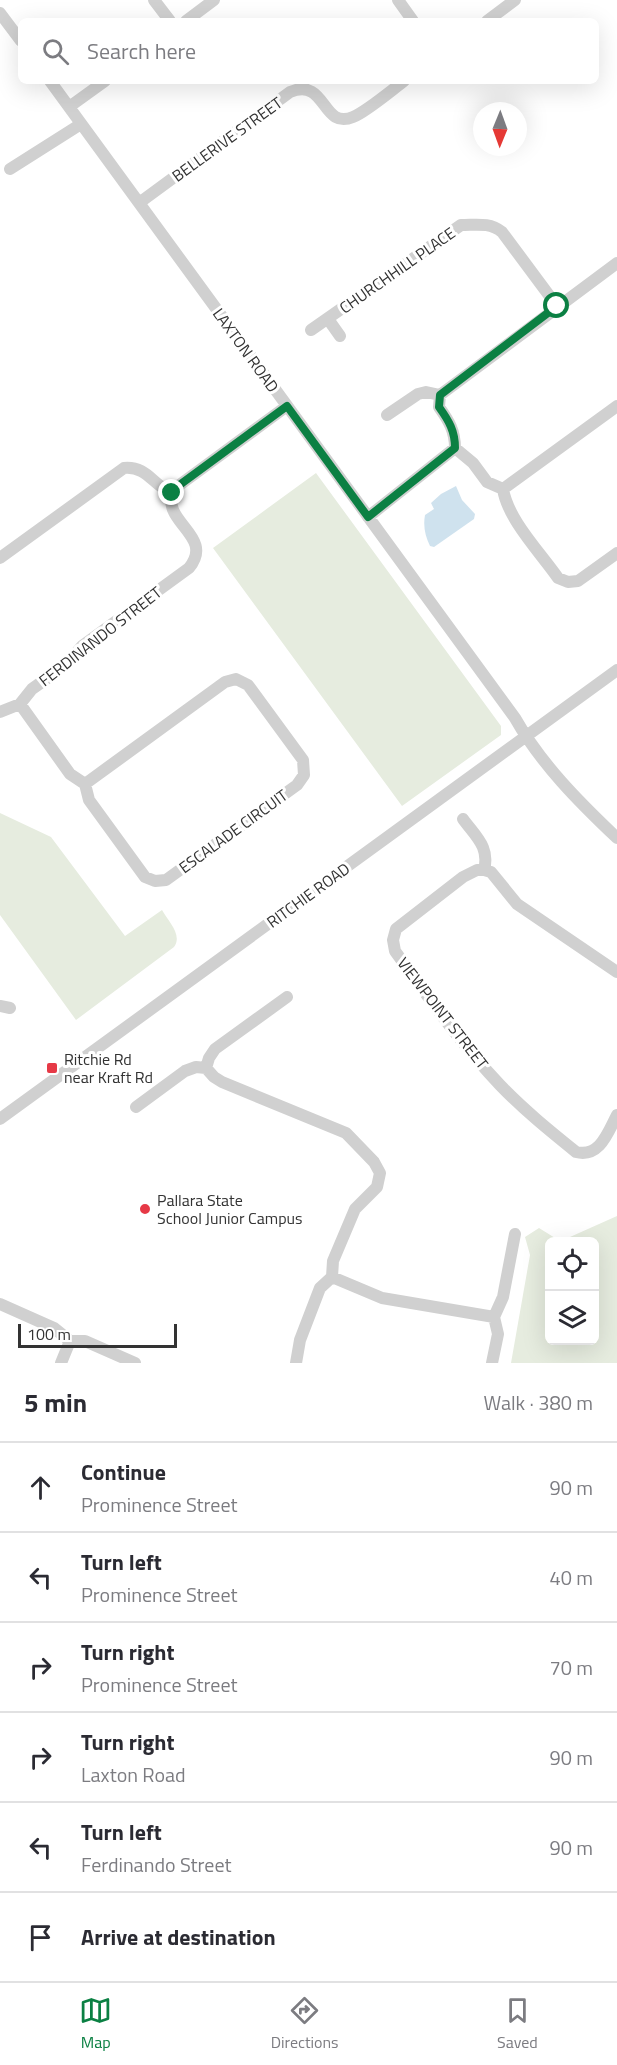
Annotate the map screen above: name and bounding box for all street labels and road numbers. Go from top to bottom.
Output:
street label: BELLERIVE STREET [167,90,288,187]
street label: CHURCHHILL PLACE [334,221,460,319]
street label: LAXTON ROAD [207,303,285,397]
street label: FERDINANDO STREET [34,580,167,692]
street label: ESCALADE CIRCUIT [174,783,293,879]
street label: RITCHIE ROAD [261,857,355,933]
street label: VIEWPOINT STREET [392,952,495,1074]

